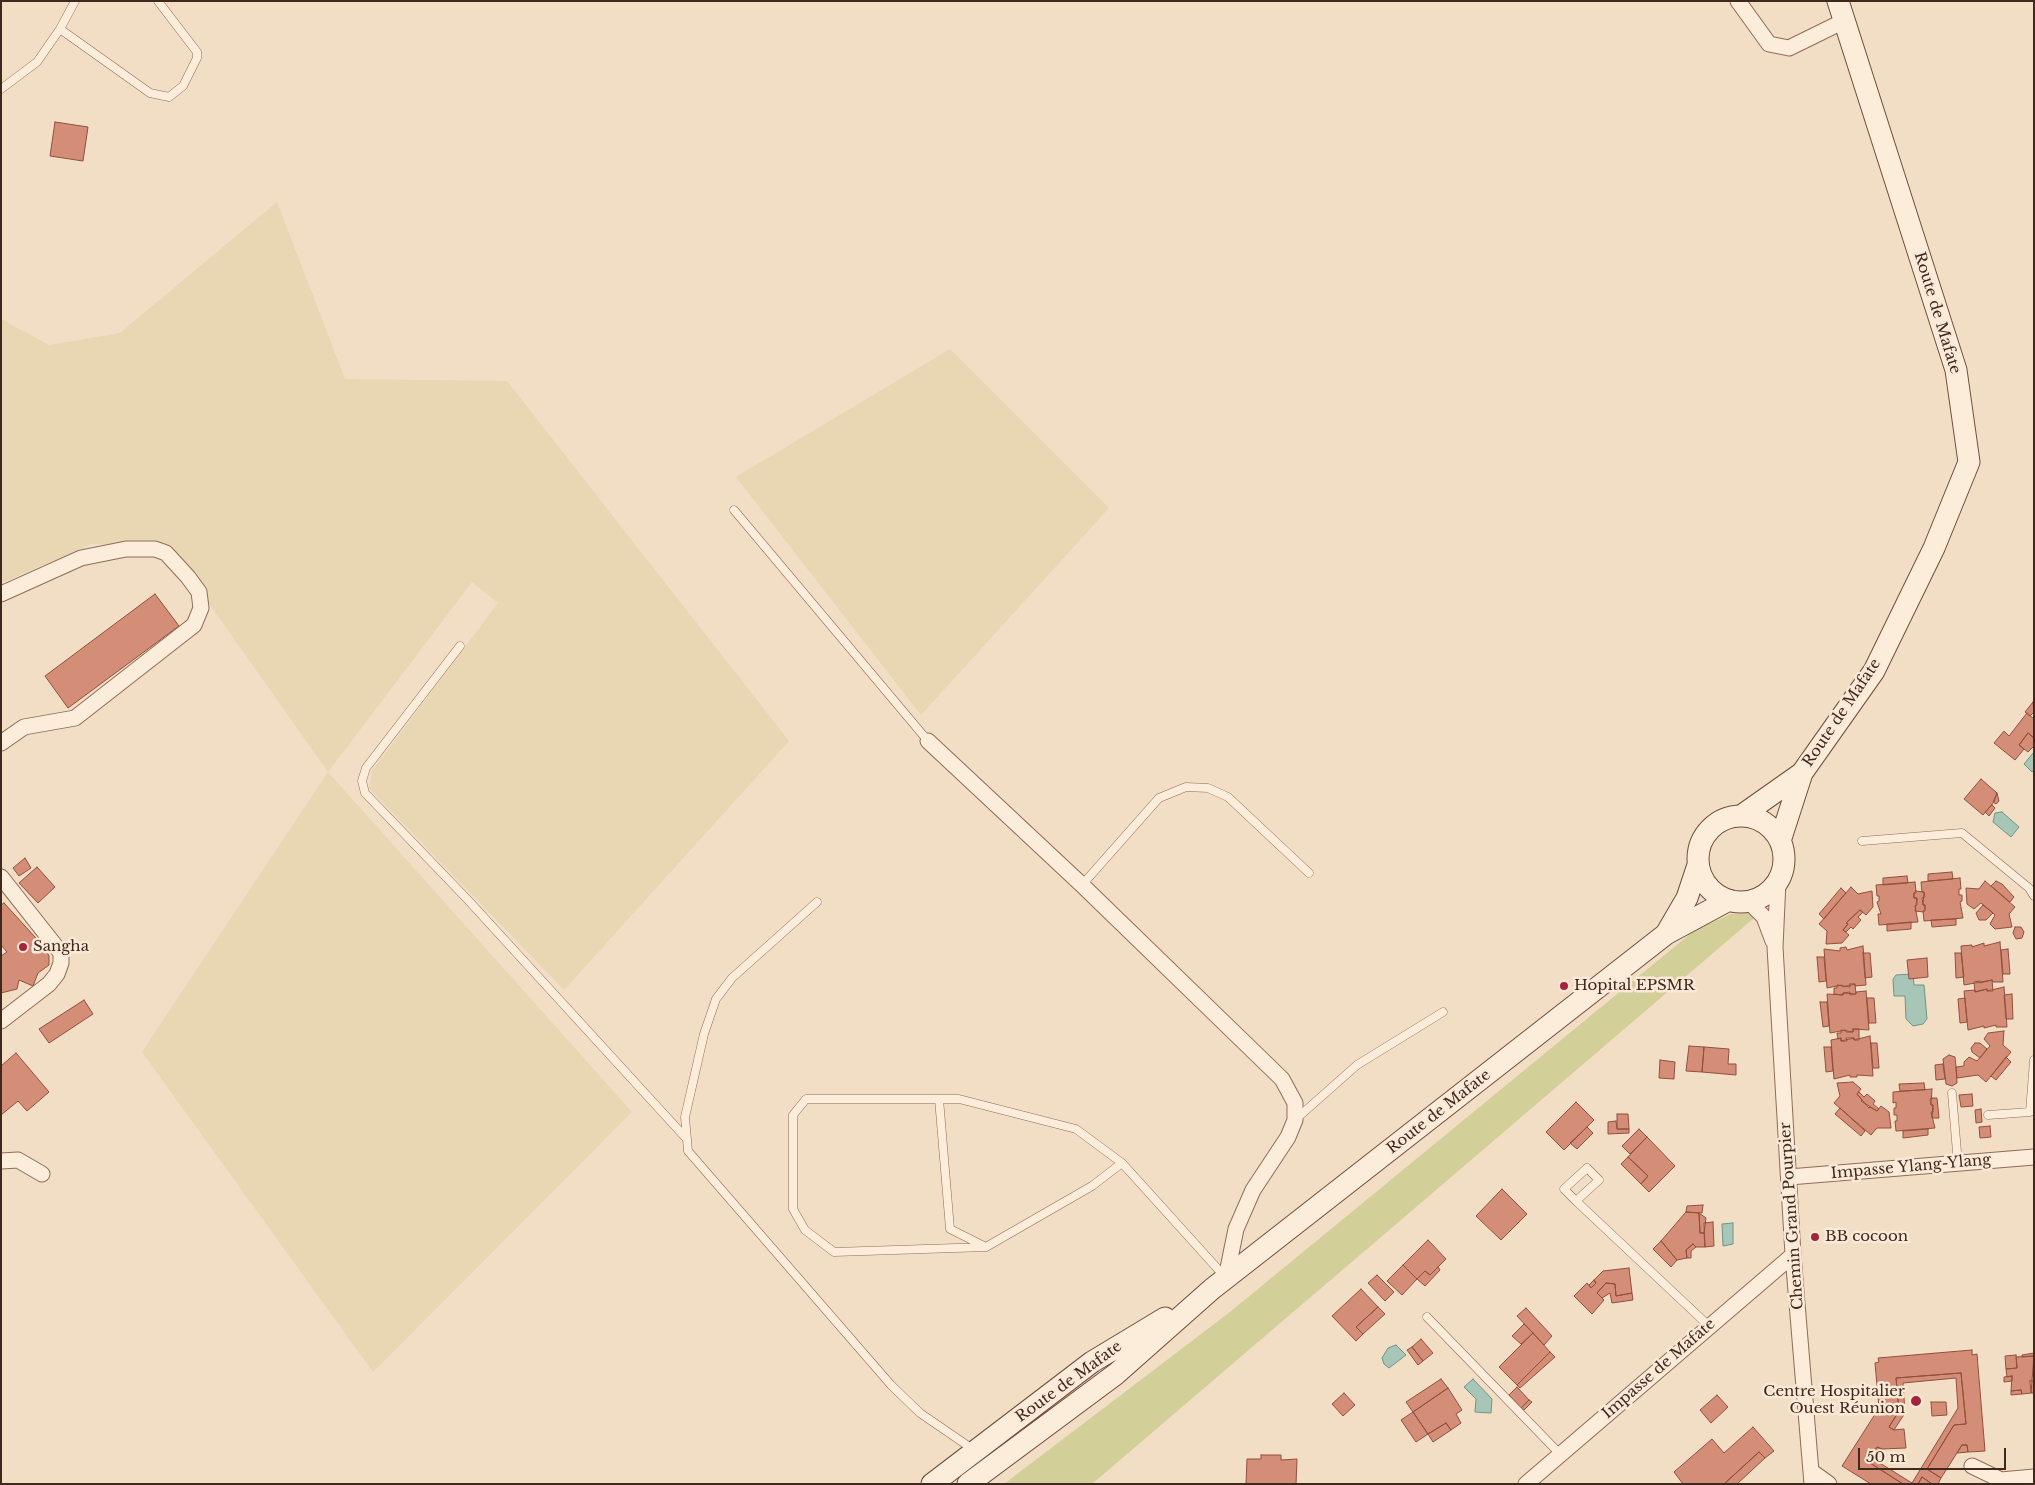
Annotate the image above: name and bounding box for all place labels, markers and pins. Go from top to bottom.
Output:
place label: Sangha [33,938,89,956]
marker: Sangha [17,941,29,953]
place label: Hopital EPSMR [1574,977,1695,995]
marker: Hopital EPSMR [1558,980,1570,992]
place label: BB cocoon [1825,1228,1908,1246]
marker: BB cocoon [1809,1231,1821,1243]
place label: Centre Hospitalier Ouest Réunion [1763,1383,1905,1418]
marker: Centre Hospitalier Ouest Réunion [1909,1394,1923,1408]

